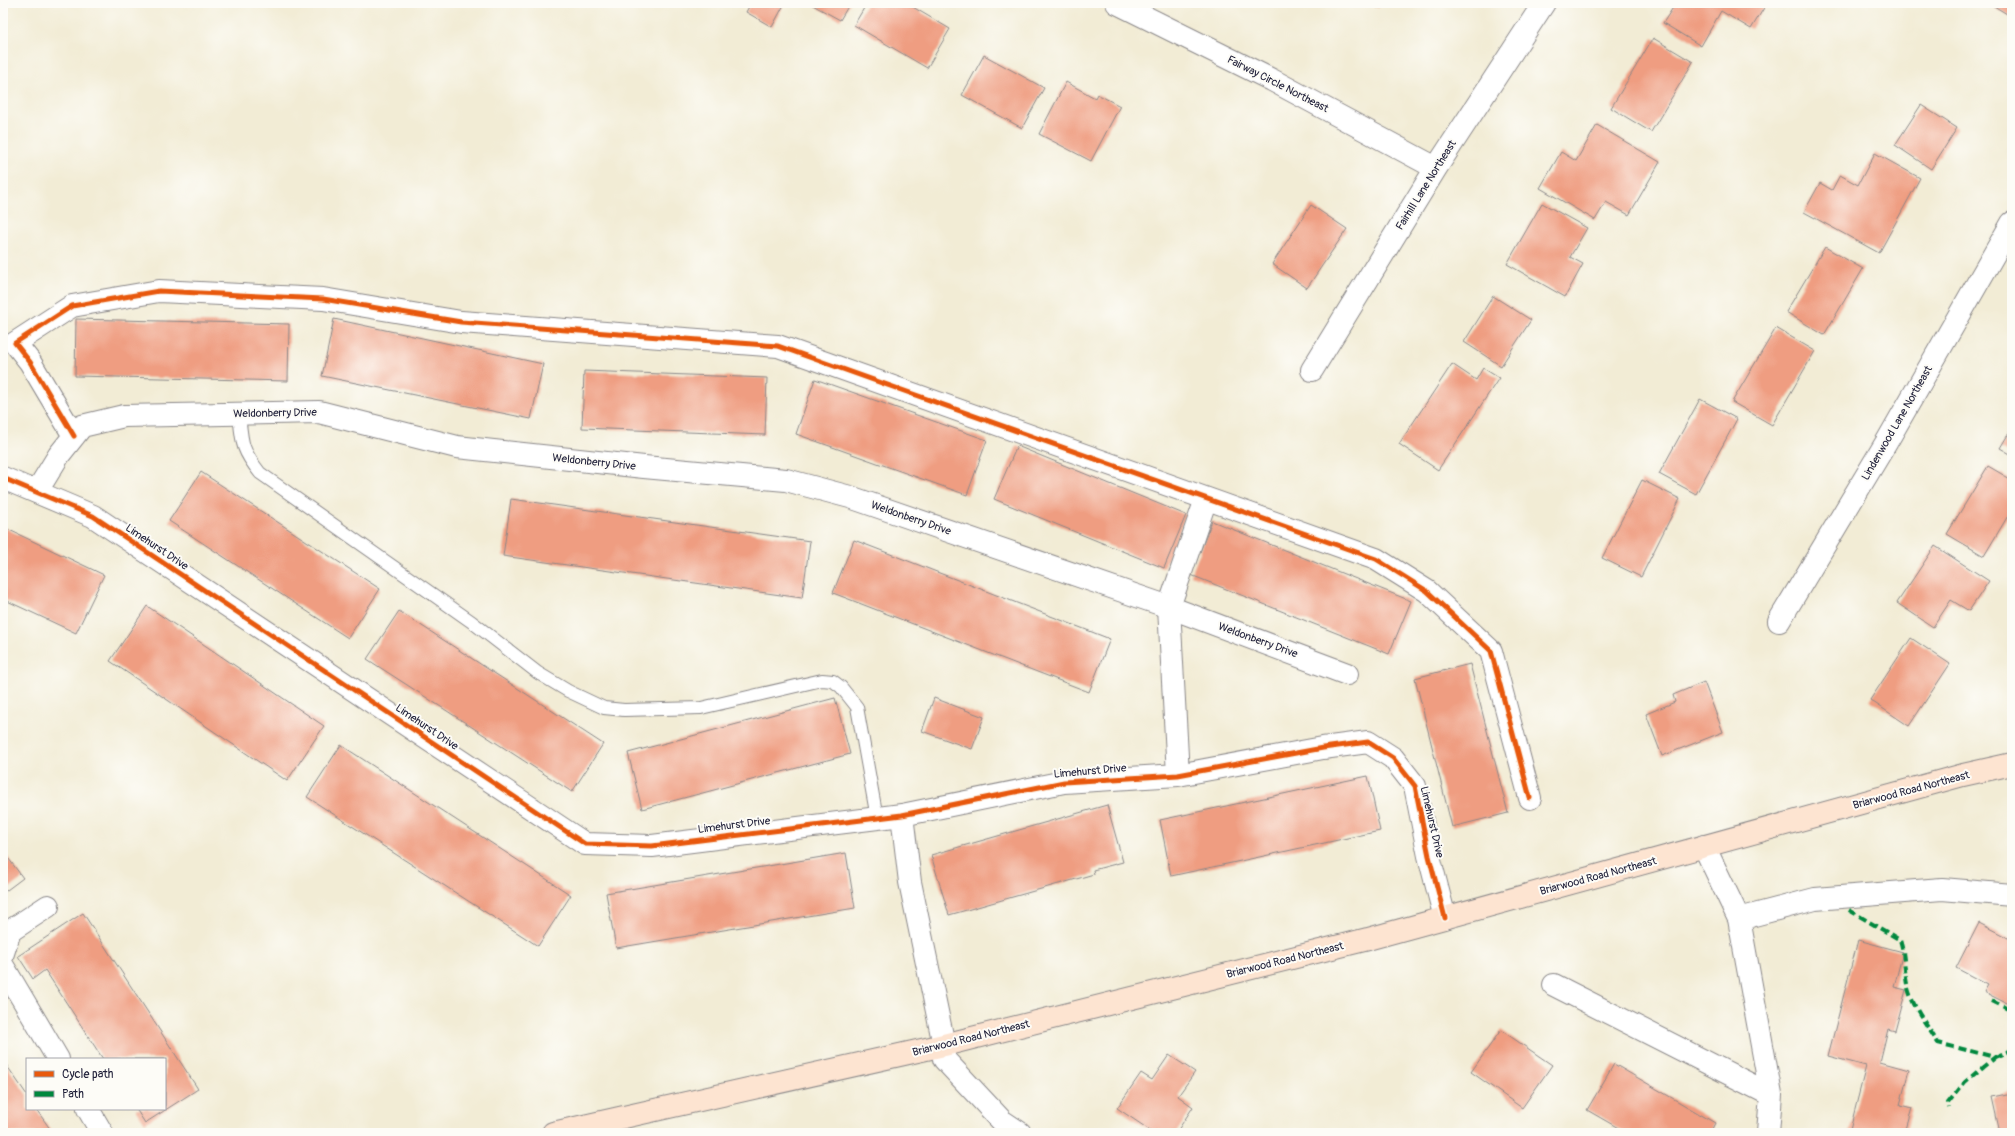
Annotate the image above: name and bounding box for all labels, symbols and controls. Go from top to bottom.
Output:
street label: Fairway Circle Northeast [1225,53,1331,115]
street label: Fairhill Lane Northeast [1393,137,1459,232]
street label: Lindenwood Lane Northeast [1859,363,1935,483]
street label: Weldonberry Drive [233,406,318,420]
street label: Weldonberry Drive [552,451,637,473]
street label: Weldonberry Drive [869,498,953,538]
street label: Limehurst Drive [123,521,191,573]
street label: Weldonberry Drive [1216,620,1300,661]
street label: Limehurst Drive [393,701,461,753]
street label: Limehurst Drive [1053,761,1127,781]
street label: Briarwood Road Northeast [1851,768,1971,812]
street label: Limehurst Drive [1417,785,1447,860]
street label: Limehurst Drive [697,814,772,836]
street label: Briarwood Road Northeast [1538,854,1658,898]
street label: Briarwood Road Northeast [1225,939,1345,981]
street label: Briarwood Road Northeast [911,1017,1031,1059]
legend [26,1058,166,1110]
text: Cycle path [62,1067,114,1082]
text: Path [62,1087,84,1102]

